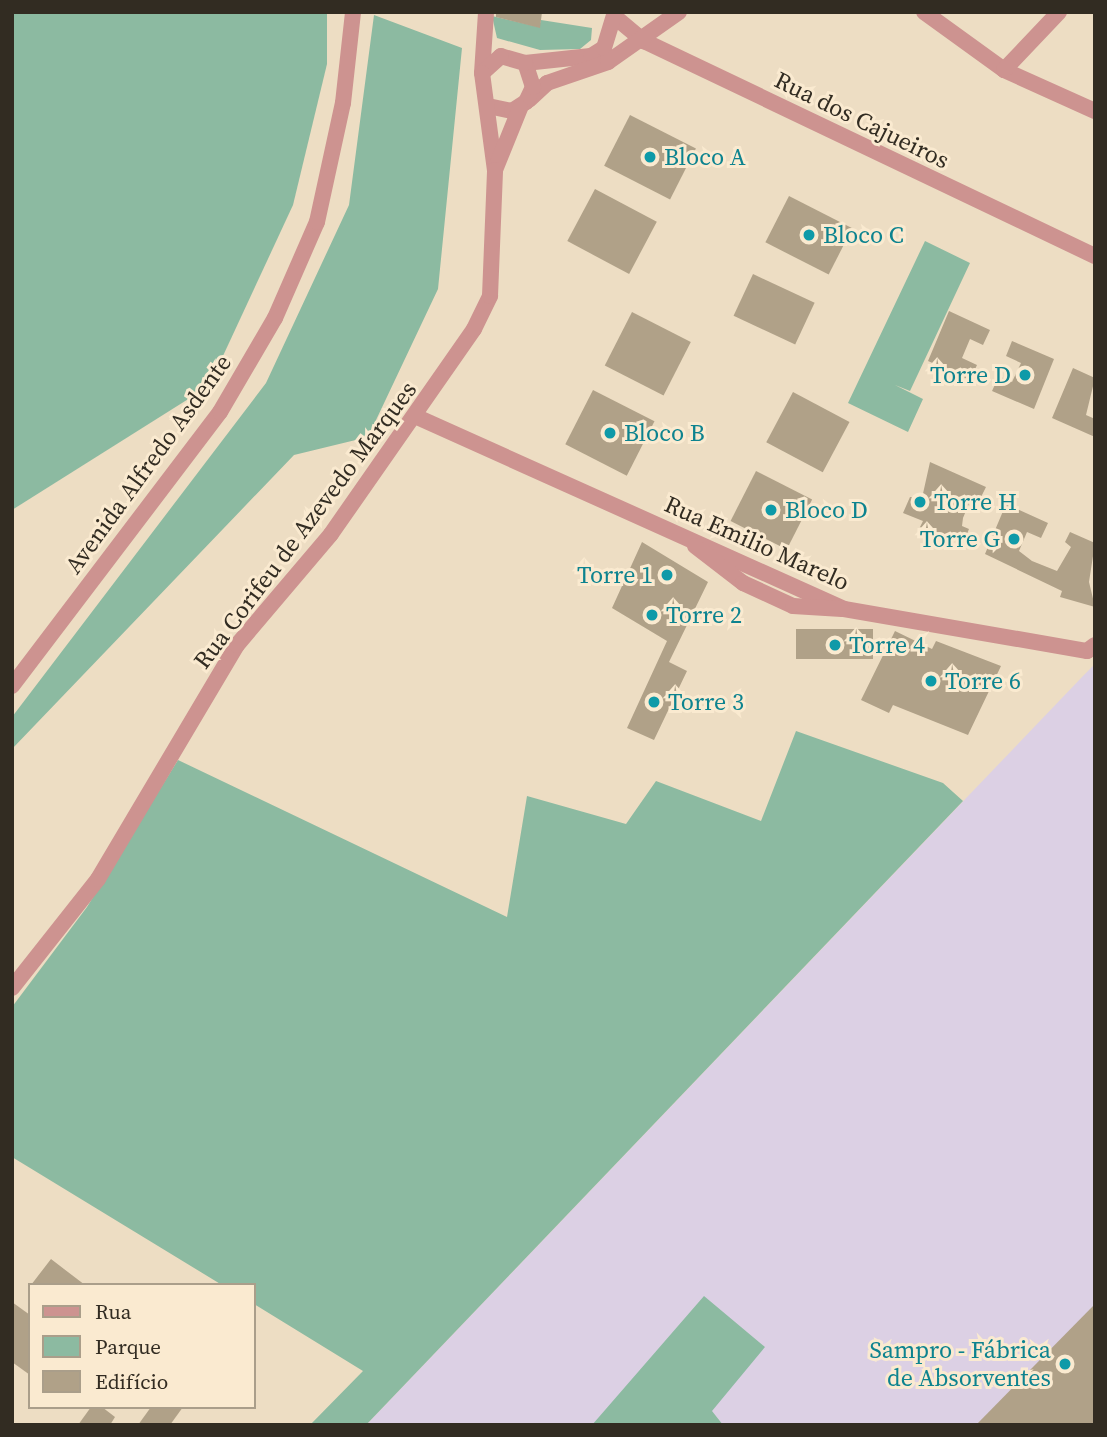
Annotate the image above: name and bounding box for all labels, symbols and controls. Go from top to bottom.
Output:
street label: Rua dos Cajueiros [770,65,954,175]
place label: Bloco A [664,143,746,171]
marker: Bloco A [642,149,658,165]
place label: Bloco C [823,221,904,249]
marker: Bloco C [801,227,817,243]
street label: Avenida Alfredo Asdente [59,349,237,579]
place label: Torre D [930,361,1011,389]
marker: Torre D [1017,367,1033,383]
street label: Rua Corifeu de Azevedo Marques [187,376,423,674]
place label: Bloco B [624,419,705,447]
marker: Bloco B [602,425,618,441]
place label: Torre H [934,488,1017,516]
street label: Rua Emilio Marelo [660,489,854,597]
marker: Torre H [912,494,928,510]
place label: Bloco D [785,496,868,524]
marker: Bloco D [763,502,779,518]
place label: Torre G [920,525,1000,553]
marker: Torre G [1006,531,1022,547]
place label: Torre 1 [577,561,653,589]
marker: Torre 1 [659,567,675,583]
place label: Torre 2 [666,601,742,629]
marker: Torre 2 [644,607,660,623]
place label: Torre 4 [849,631,925,659]
marker: Torre 4 [827,637,843,653]
place label: Torre 6 [945,667,1021,695]
marker: Torre 6 [923,673,939,689]
place label: Torre 3 [668,688,744,716]
marker: Torre 3 [646,694,662,710]
legend [28,1283,256,1409]
text: Rua [95,1297,131,1326]
text: Parque [95,1332,161,1361]
place label: Sampro - Fábrica de Absorventes [869,1336,1051,1392]
marker: Sampro - Fábrica de Absorventes [1057,1356,1073,1372]
text: Edifício [95,1367,168,1396]

